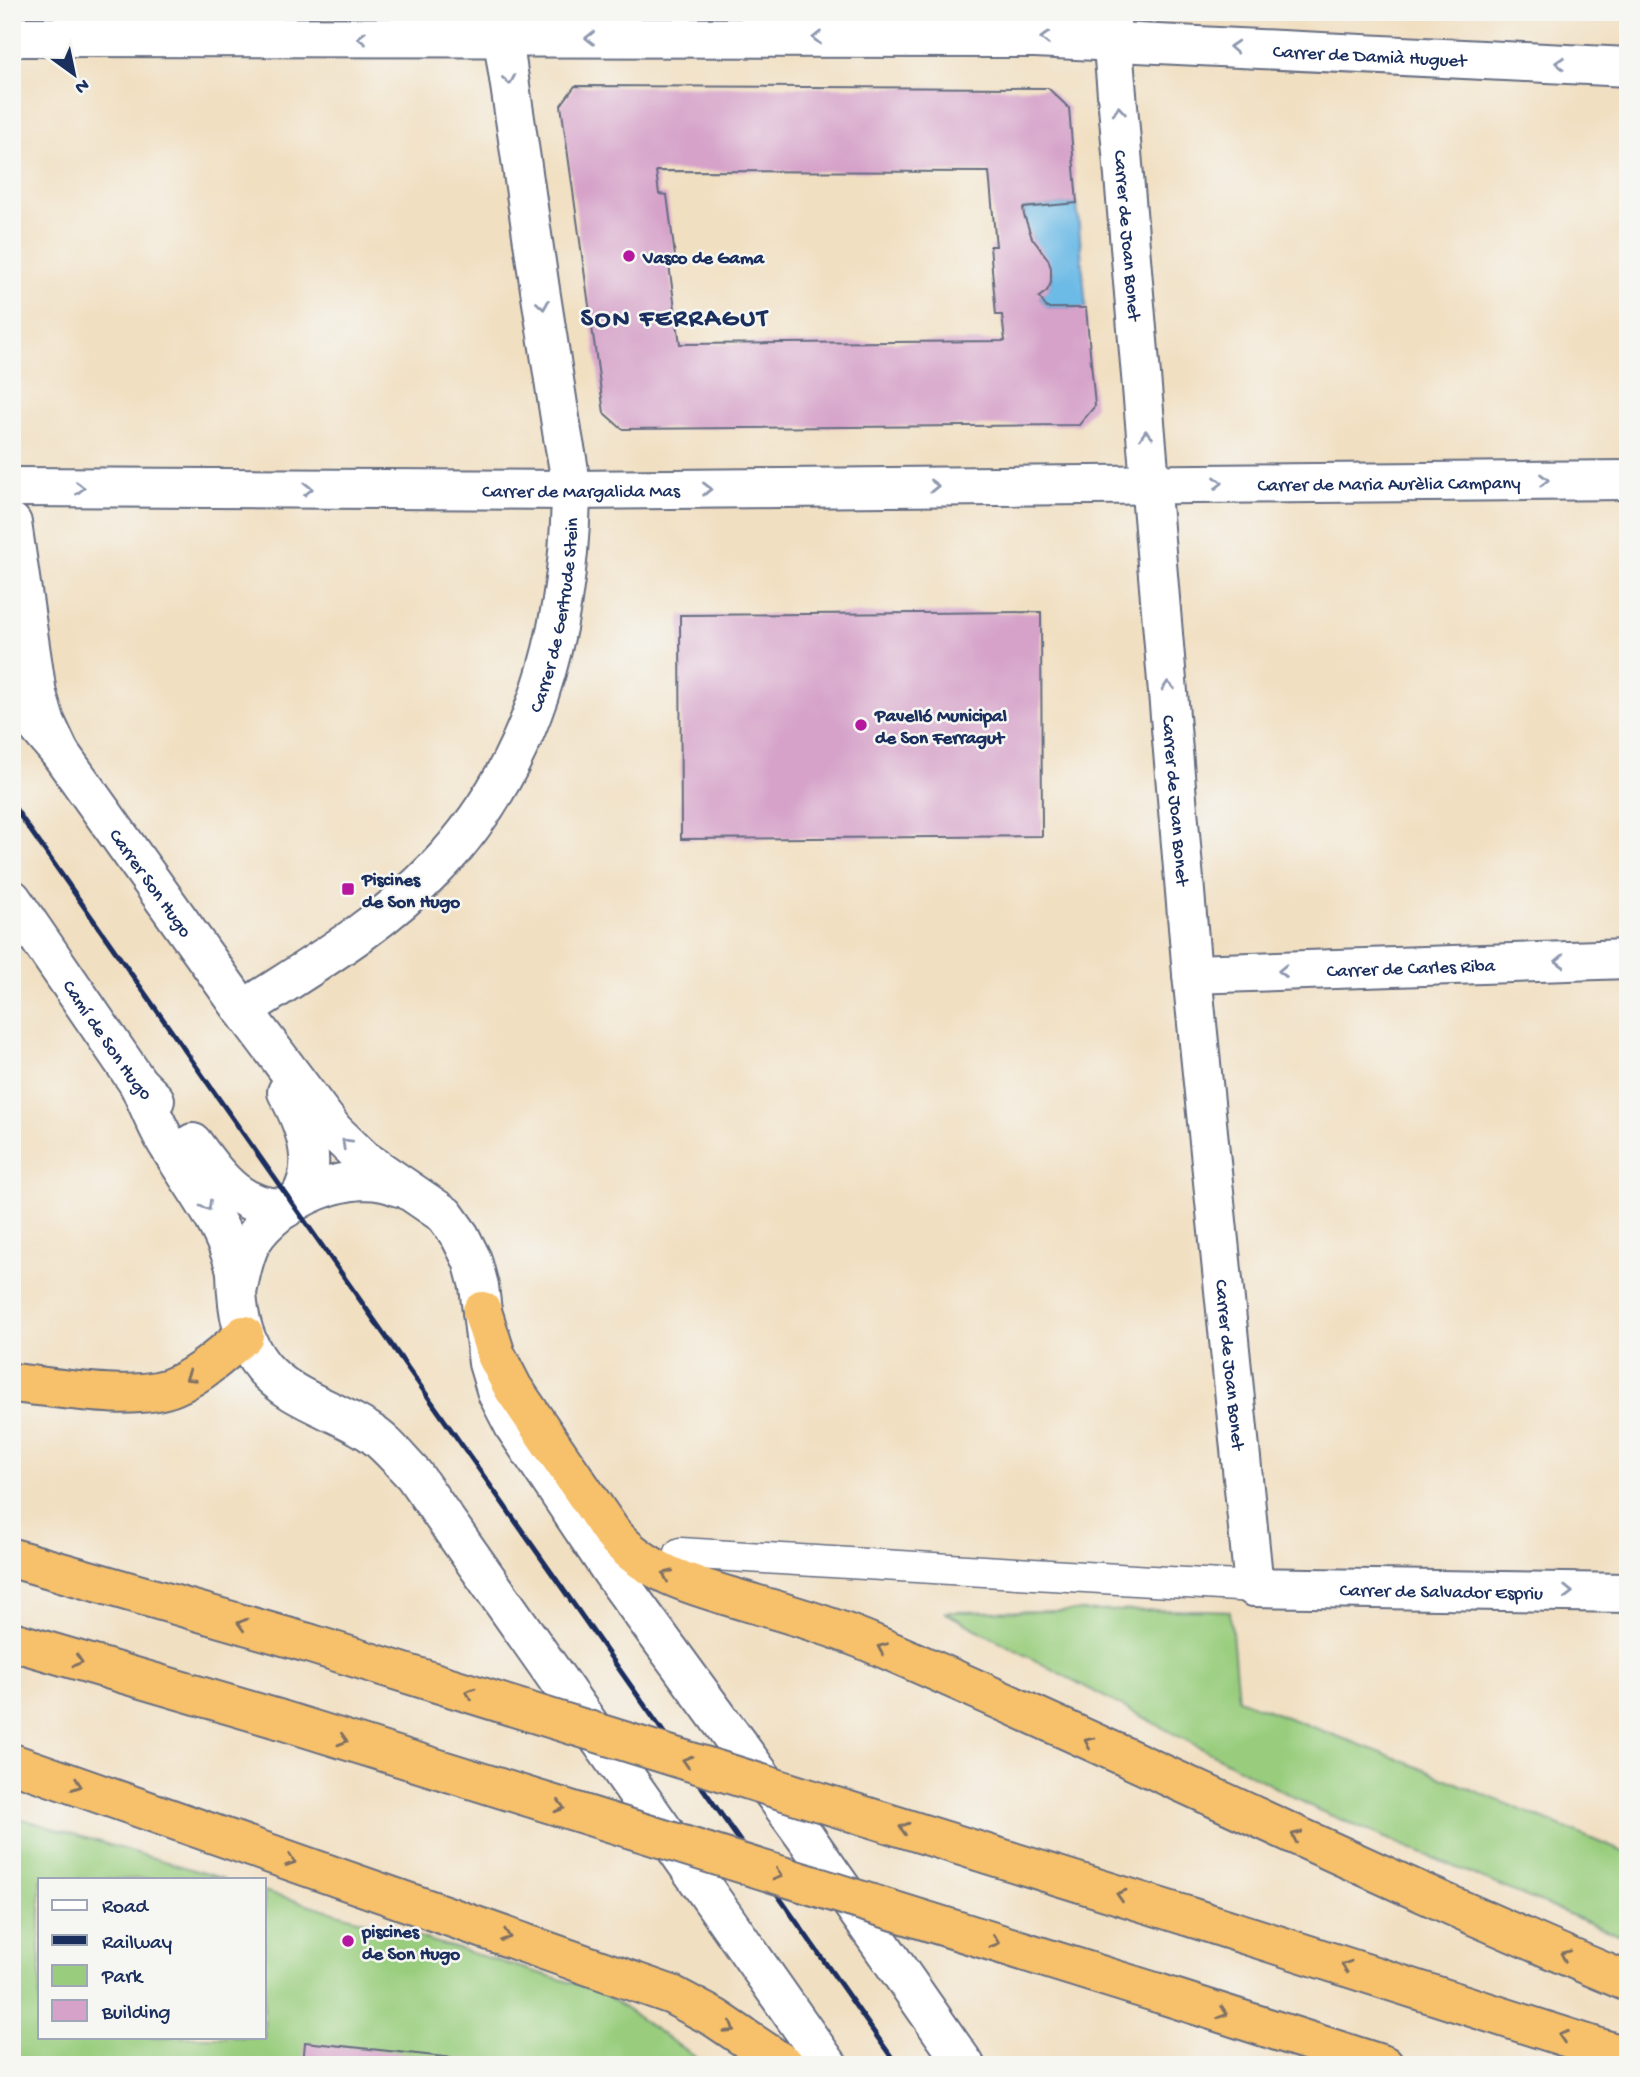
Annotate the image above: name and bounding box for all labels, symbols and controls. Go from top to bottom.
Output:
one-way arrow [357,30,367,46]
one-way arrow [584,30,595,46]
one-way arrow [812,30,822,46]
one-way arrow [1039,31,1050,46]
north arrow [38,38,108,108]
one-way arrow [1229,40,1240,55]
street label: Carrer de Damià Huguet [1272,42,1469,74]
one-way arrow [1554,56,1565,71]
text: N [70,72,93,98]
one-way arrow [501,74,516,86]
one-way arrow [1112,105,1127,116]
street label: Carrer de Joan Bonet [1107,149,1144,324]
marker: Vasco de Gama [621,248,637,264]
place label: Vasco de Gama [642,248,765,271]
one-way arrow [535,299,550,311]
district label: SON FERRAGUT [581,305,769,336]
one-way arrow [1139,429,1154,440]
street label: Carrer de Maria Aurèlia Campany [1257,473,1521,499]
one-way arrow [1539,473,1550,488]
one-way arrow [1214,475,1224,491]
one-way arrow [930,478,940,494]
one-way arrow [75,480,86,495]
one-way arrow [303,481,314,497]
street label: Carrer de Margalida Mas [482,481,681,505]
one-way arrow [702,481,713,497]
street label: Carrer de Gertrude Stein [526,517,585,716]
one-way arrow [1161,680,1176,691]
place label: Pavelló Municipal de Son Ferragut [874,706,1007,751]
street label: Carrer de Joan Bonet [1155,714,1193,889]
marker: Pavelló Municipal de Son Ferragut [853,717,869,733]
street label: Carrer Son Hugo [103,825,196,943]
place label: Piscines de Son Hugo [361,870,460,915]
marker: Piscines de Son Hugo [340,881,356,897]
one-way arrow [1554,954,1565,969]
street label: Carrer de Carles Riba [1326,956,1497,984]
one-way arrow [1277,963,1288,978]
street label: Camí de Son Hugo [56,977,156,1106]
one-way arrow [341,1139,354,1152]
one-way arrow [199,1199,212,1211]
street label: Carrer de Joan Bonet [1208,1279,1248,1453]
one-way arrow [185,1368,198,1381]
one-way arrow [662,1569,674,1583]
street label: Carrer de Salvador Espriu [1339,1580,1543,1607]
one-way arrow [1563,1584,1573,1600]
one-way arrow [236,1618,248,1633]
one-way arrow [877,1642,890,1656]
one-way arrow [71,1652,83,1667]
one-way arrow [464,1687,476,1702]
one-way arrow [337,1731,349,1746]
one-way arrow [1084,1736,1097,1750]
one-way arrow [681,1754,693,1769]
one-way arrow [70,1777,82,1791]
one-way arrow [554,1799,566,1813]
one-way arrow [898,1822,911,1836]
one-way arrow [1291,1830,1304,1844]
one-way arrow [285,1853,297,1867]
one-way arrow [771,1866,783,1881]
legend [38,1878,266,2038]
one-way arrow [1116,1889,1128,1904]
text: Road [102,1896,150,1921]
place label: piscines de Son Hugo [361,1922,460,1967]
one-way arrow [499,1928,511,1942]
text: Railway [102,1932,172,1957]
marker: piscines de Son Hugo [340,1933,356,1949]
one-way arrow [988,1934,1000,1948]
one-way arrow [1560,1950,1572,1964]
one-way arrow [1341,1960,1353,1975]
text: Park [101,1966,145,1991]
text: Building [101,2002,171,2027]
one-way arrow [1216,2005,1228,2020]
one-way arrow [722,2020,735,2033]
one-way arrow [1557,2029,1569,2044]

